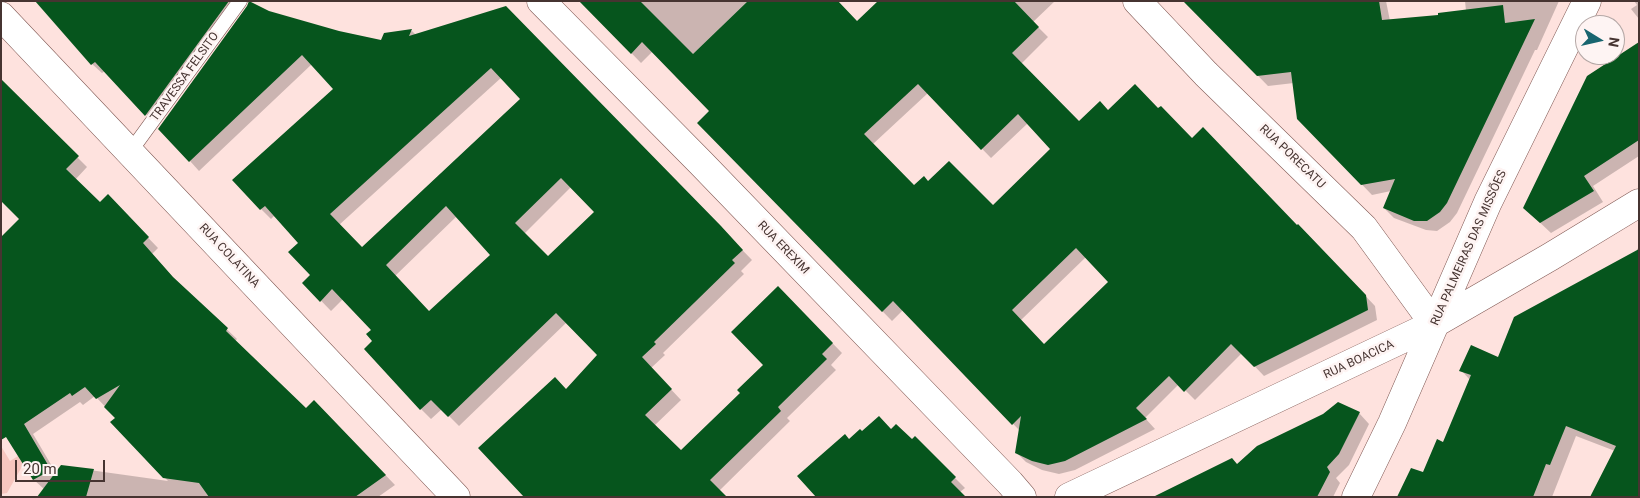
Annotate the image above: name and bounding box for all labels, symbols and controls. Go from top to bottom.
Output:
north arrow [1575,15,1625,65]
street label: TRAVESSA FELSITO [148,30,222,124]
text: N [1605,36,1623,48]
street label: RUA PORECATU [1256,122,1328,192]
street label: RUA PALMEIRAS DAS MISSÕES [1428,168,1510,328]
street label: RUA EREXIM [754,218,812,278]
street label: RUA COLATINA [196,221,262,291]
street label: RUA BOACICA [1322,337,1396,383]
scale bar [18,450,108,482]
text: 20 m [23,460,57,478]

